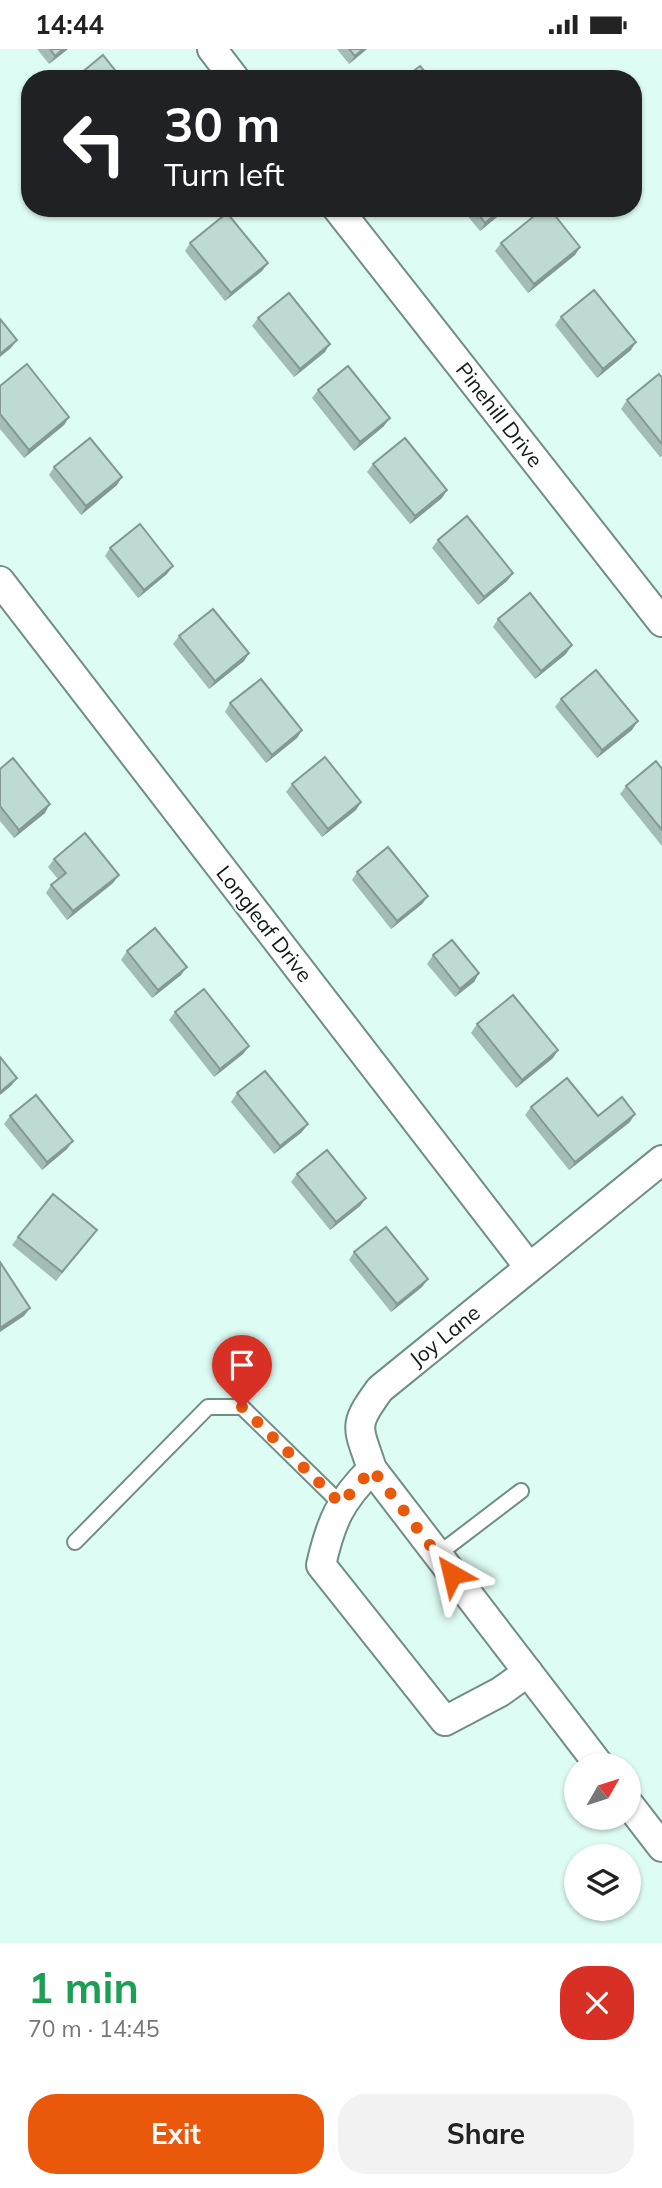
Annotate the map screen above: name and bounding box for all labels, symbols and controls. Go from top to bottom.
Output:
text: 14:44 [35,8,104,41]
text: 30 m [164,93,280,154]
icon: left [49,98,140,189]
text: Turn left [164,154,284,194]
street label: Pinehill Drive [451,357,549,472]
street label: Longleaf Drive [211,860,318,987]
street label: Joy Lane [404,1299,485,1371]
pin [212,1335,272,1407]
icon: arrive [223,1346,261,1384]
position arrow [415,1537,489,1611]
north arrow [564,1753,640,1831]
map controls [564,1753,641,1921]
button: layers [564,1844,641,1921]
text: 1 min [28,1961,139,2014]
button: close [560,1966,634,2040]
text: 70 m · 14:45 [28,2014,160,2043]
button: Exit [28,2094,324,2174]
button: Share [338,2094,634,2174]

